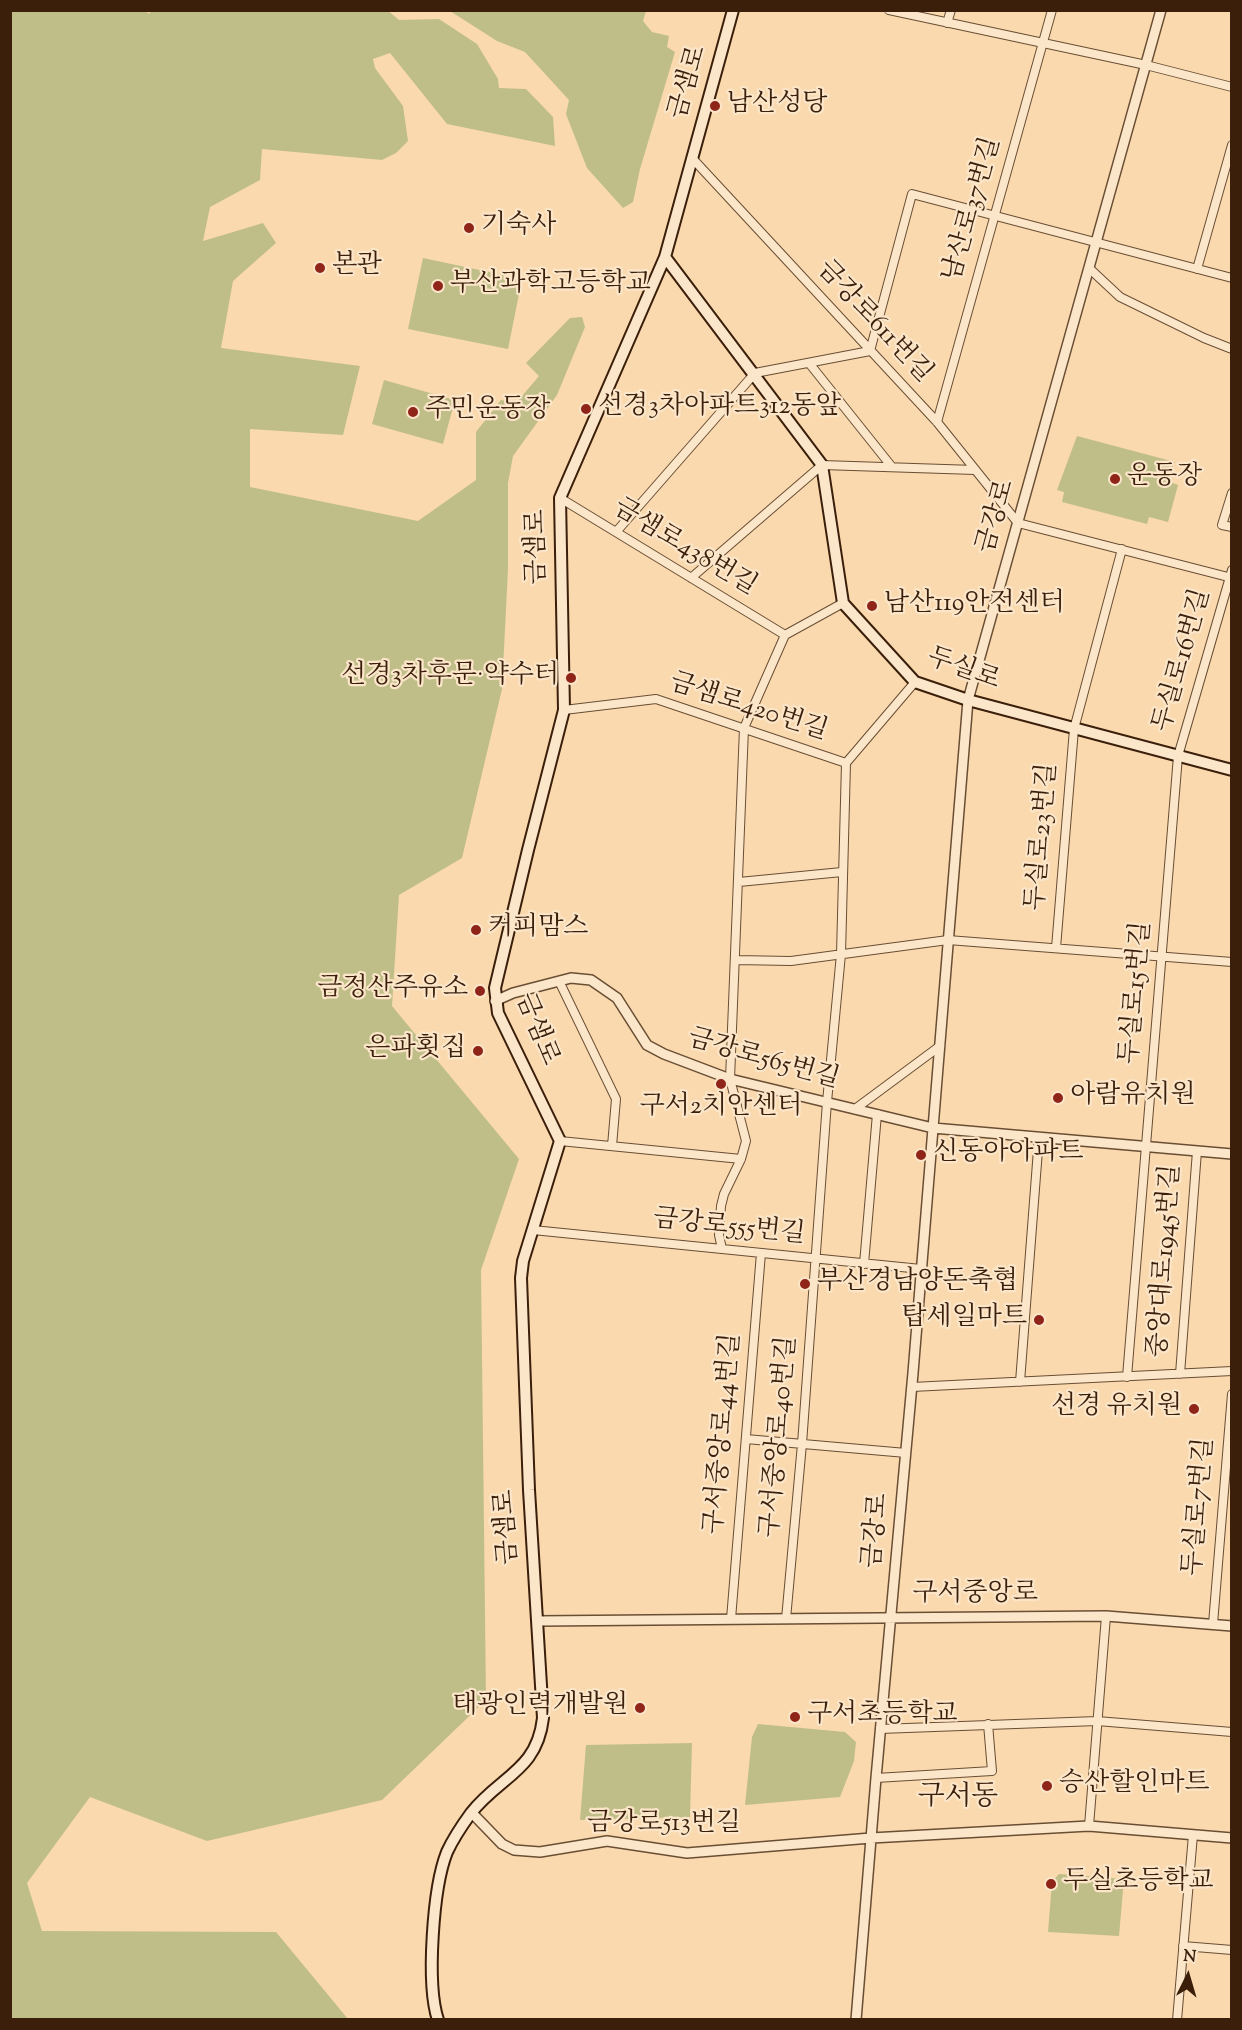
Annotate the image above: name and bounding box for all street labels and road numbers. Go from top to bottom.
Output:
street label: 금샘로 [665,42,715,124]
street label: 남산로37번길 [938,134,1010,286]
street label: 금강로611번길 [808,255,938,391]
street label: 금강로 [973,476,1023,558]
street label: 금샘로438번길 [606,494,762,604]
street label: 금샘로 [523,509,555,585]
street label: 두실로16번길 [1149,586,1219,736]
street label: 두실로 [922,643,1004,699]
street label: 금샘로420번길 [665,669,831,749]
street label: 두실로23번길 [1022,762,1066,912]
street label: 두실로15번길 [1116,920,1160,1066]
street label: 금샘로 [506,989,564,1071]
street label: 금강로565번길 [684,1024,842,1098]
street label: 중앙대로1945번길 [1145,1163,1189,1359]
street label: 금강로555번길 [651,1206,807,1252]
street label: 구서중앙로44번길 [701,1332,749,1536]
street label: 구서중앙로40번길 [757,1335,805,1539]
street label: 두실로7번길 [1179,1437,1223,1577]
street label: 금샘로 [491,1488,527,1566]
street label: 금강로 [859,1492,897,1570]
street label: 구서중앙로 [912,1580,1038,1612]
street label: 금강로513번길 [587,1810,741,1842]

